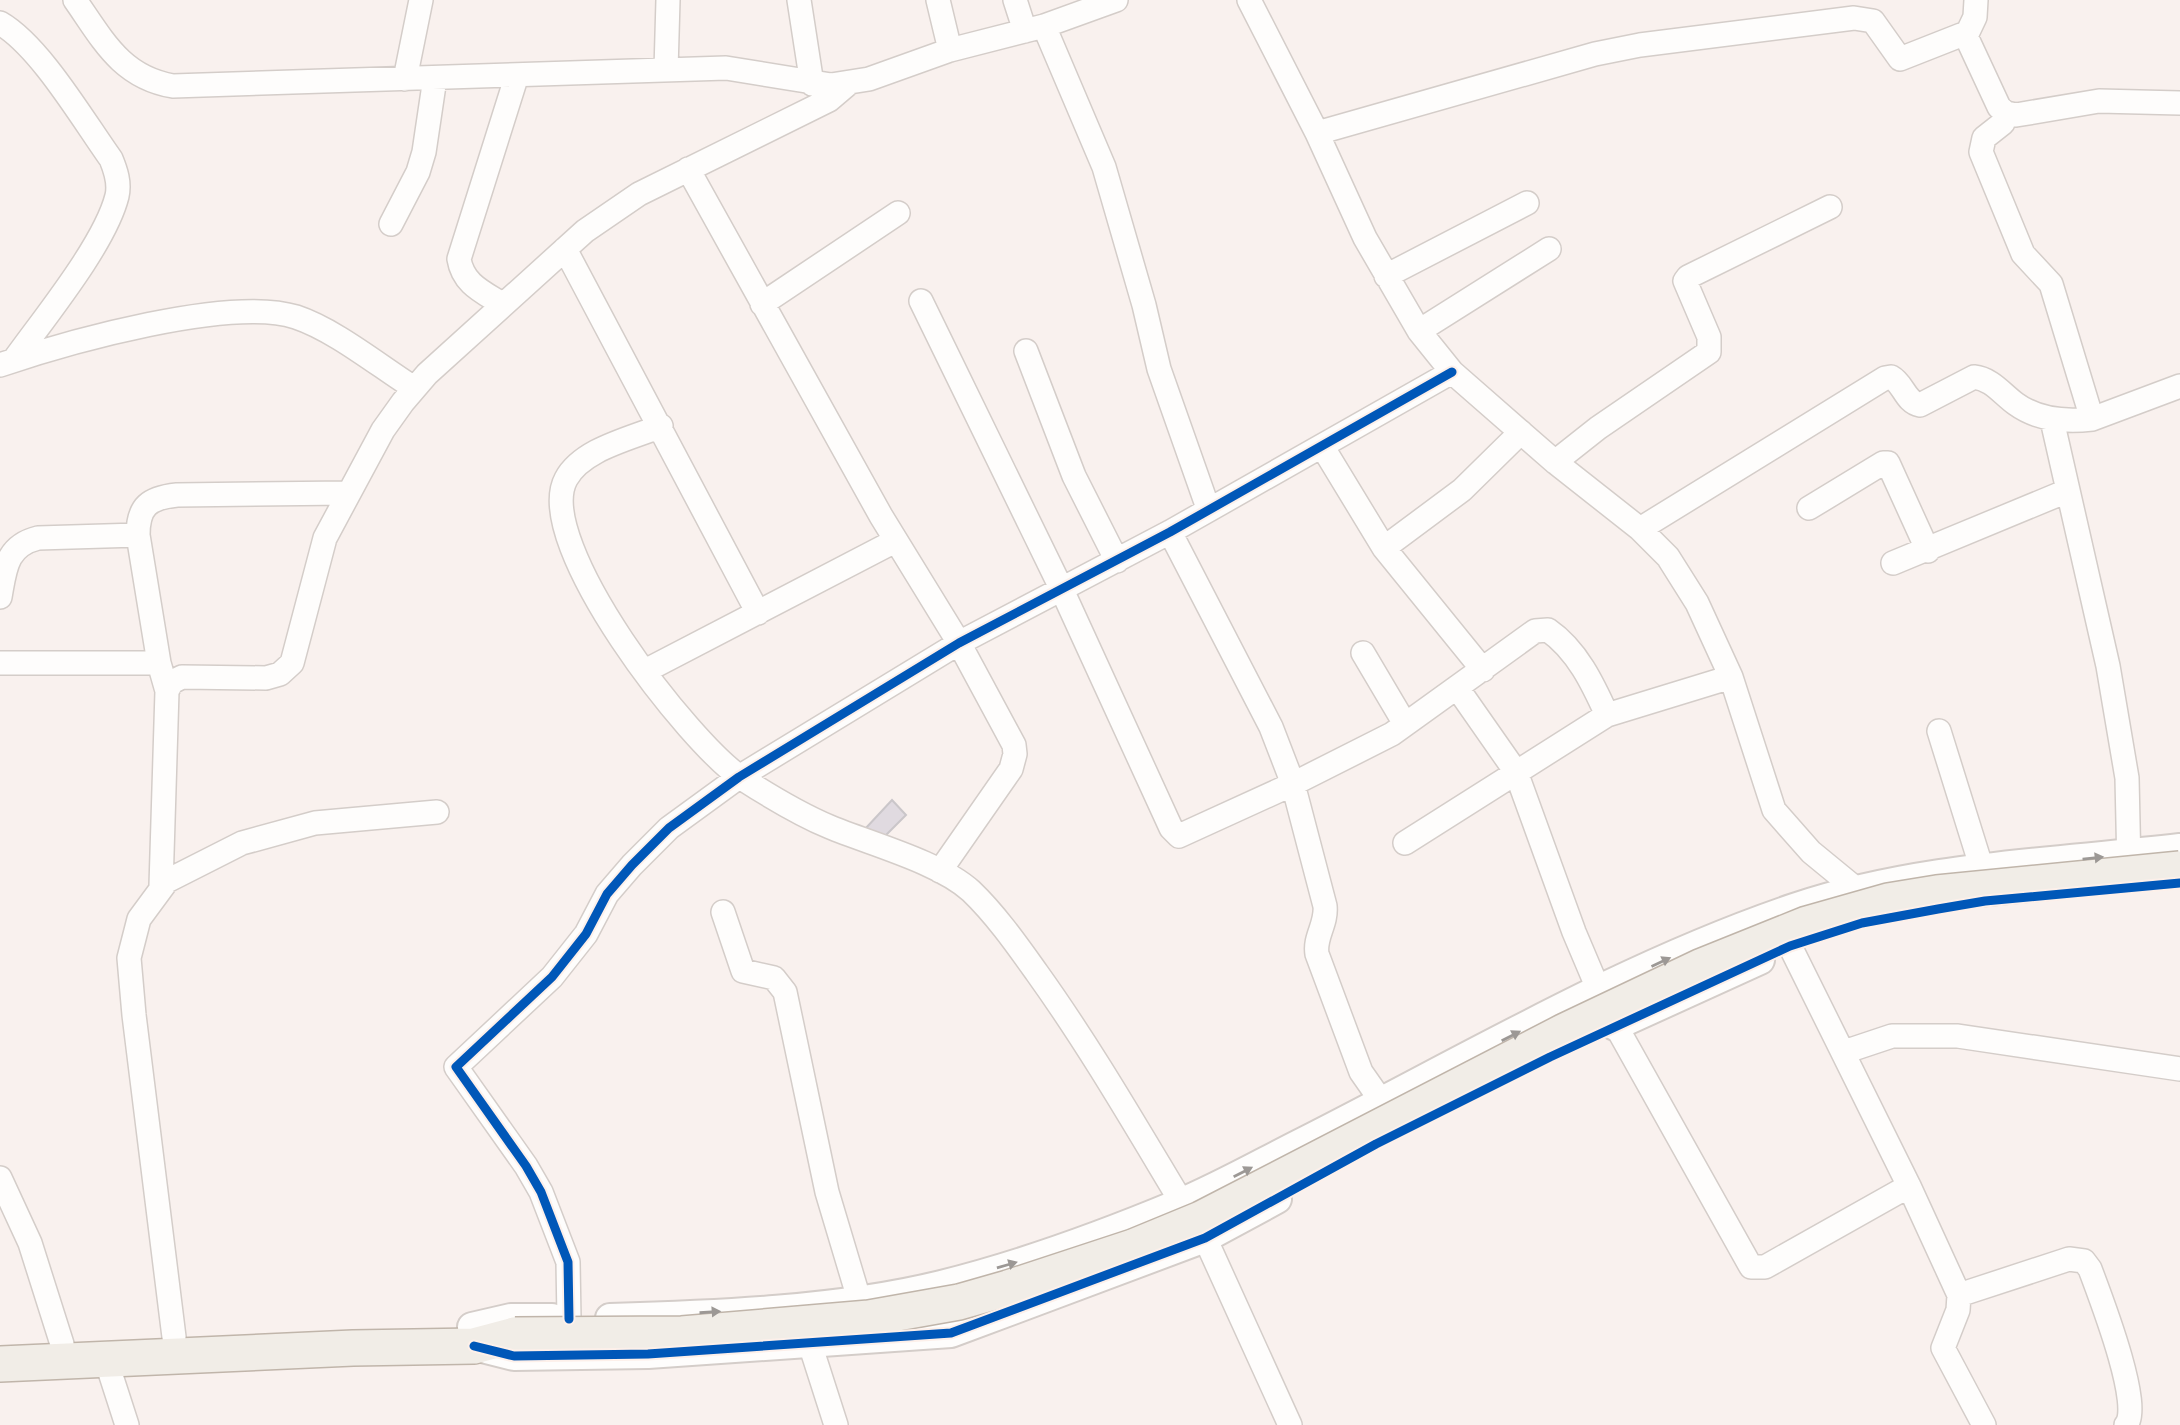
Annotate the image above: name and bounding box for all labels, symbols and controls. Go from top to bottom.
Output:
one-way arrow [2082,852,2104,863]
one-way arrow [1651,957,1671,968]
one-way arrow [1501,1030,1521,1041]
one-way arrow [1233,1167,1253,1178]
one-way arrow [996,1260,1017,1270]
one-way arrow [700,1306,722,1317]

